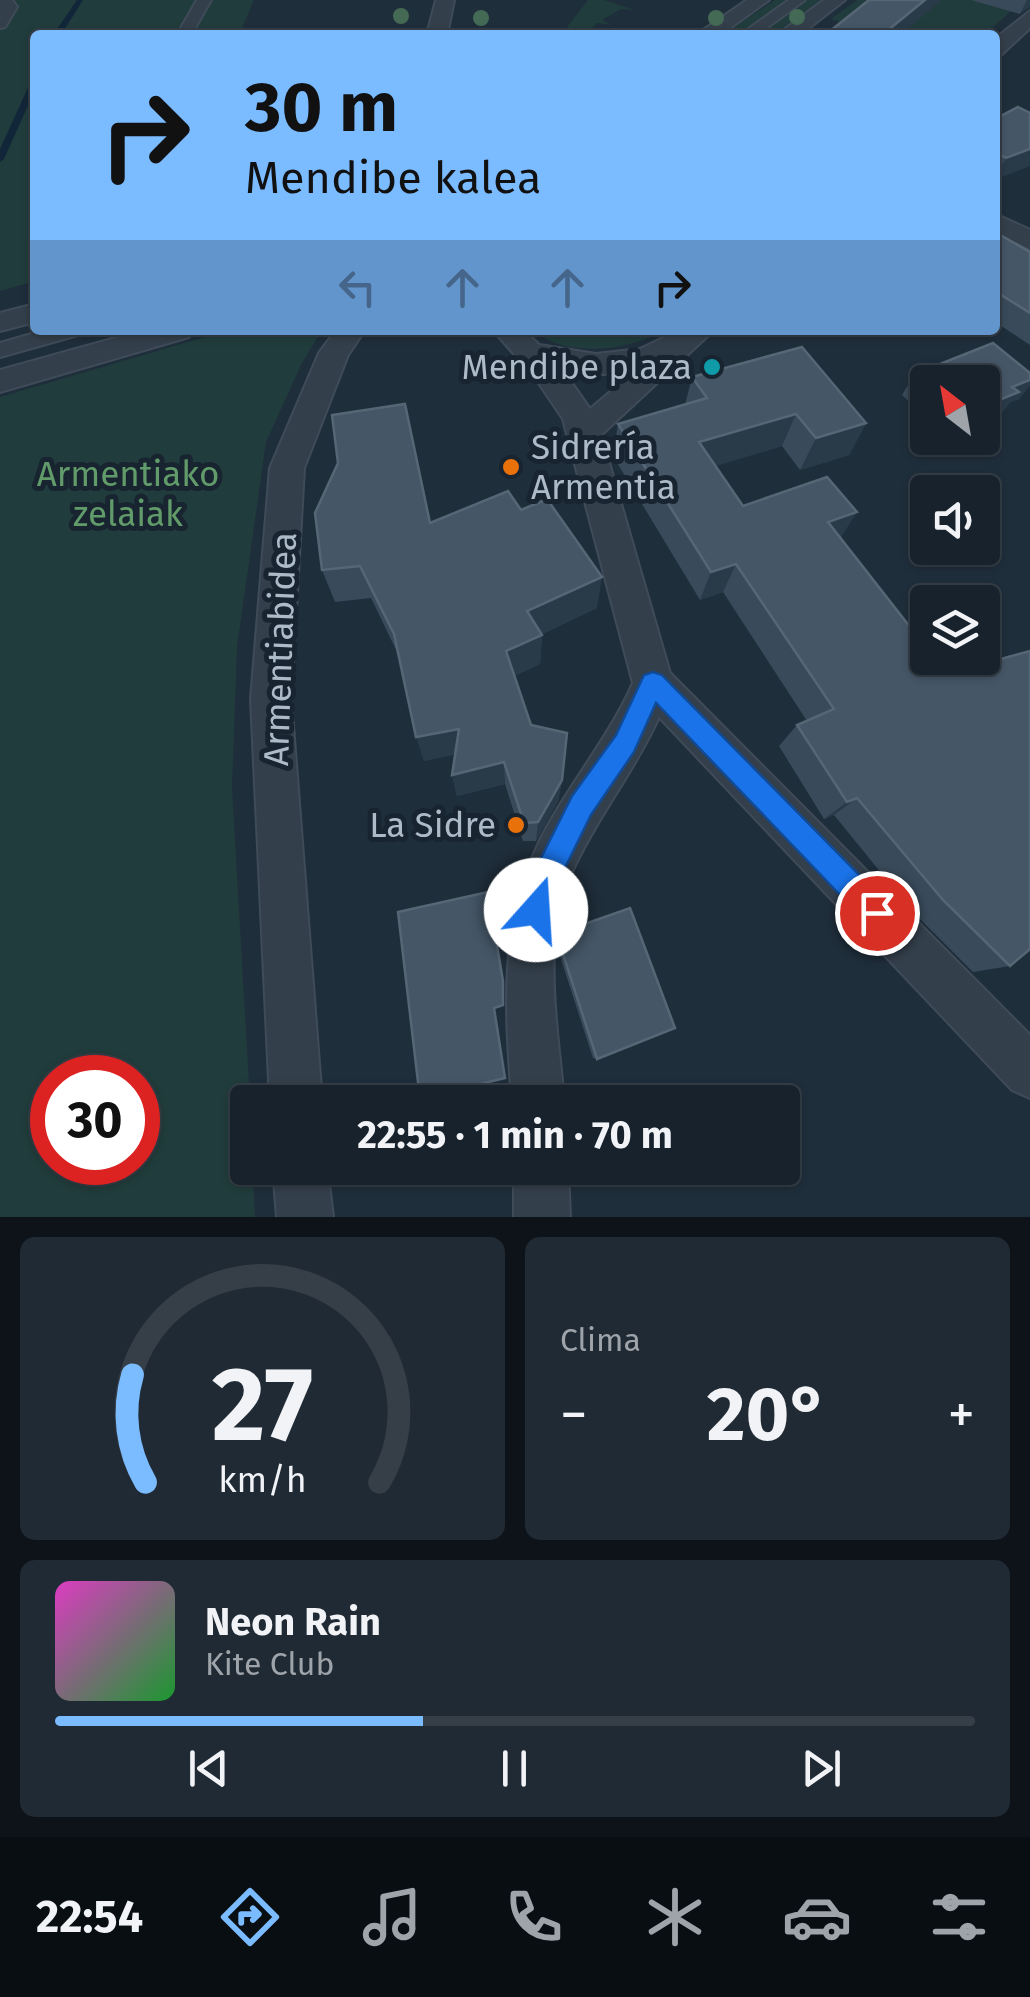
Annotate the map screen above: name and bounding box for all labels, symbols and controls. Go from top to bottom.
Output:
text: 30 m [245,66,398,150]
icon: right [80,70,210,200]
text: Mendibe kalea [245,151,542,205]
icon: left [330,260,385,315]
icon: ahead [435,260,490,315]
icon: ahead [540,260,595,315]
icon: right [645,260,700,315]
place label: Mendibe plaza [462,346,692,388]
marker: Mendibe plaza [701,356,723,378]
north arrow [910,365,1000,455]
map controls [910,365,1000,675]
place label: Sidrería Armentia [531,426,676,508]
park label: Armentiako zelaiak [37,453,219,535]
marker: Sidrería Armentia [500,456,522,478]
button: sound [910,475,1000,565]
street label: Armentiabidea [255,531,305,767]
button: layers [910,585,1000,675]
place label: La Sidre [369,804,496,846]
marker: La Sidre [505,814,527,836]
position arrow [484,858,588,962]
pin [835,871,920,956]
icon: arrive [850,886,905,941]
speed limit sign: 30 [30,1055,160,1185]
text: 22:55 · 1 min · 70 m [357,1112,673,1158]
text: Clima [560,1321,641,1359]
text: 27 [212,1343,313,1468]
text: 20° [707,1370,828,1460]
text: − [560,1382,588,1448]
text: + [948,1382,975,1448]
text: km/h [218,1459,307,1501]
text: Neon Rain [205,1599,381,1645]
text: Kite Club [205,1645,334,1683]
icon: previous [181,1741,236,1796]
icon: pause [487,1741,542,1796]
icon: next [794,1741,849,1796]
icon: directions [215,1882,285,1952]
icon: music [357,1882,427,1952]
icon: phone [499,1882,569,1952]
icon: climate [640,1882,710,1952]
icon: car [782,1882,852,1952]
icon: filters [924,1882,994,1952]
text: 22:54 [36,1890,143,1944]

